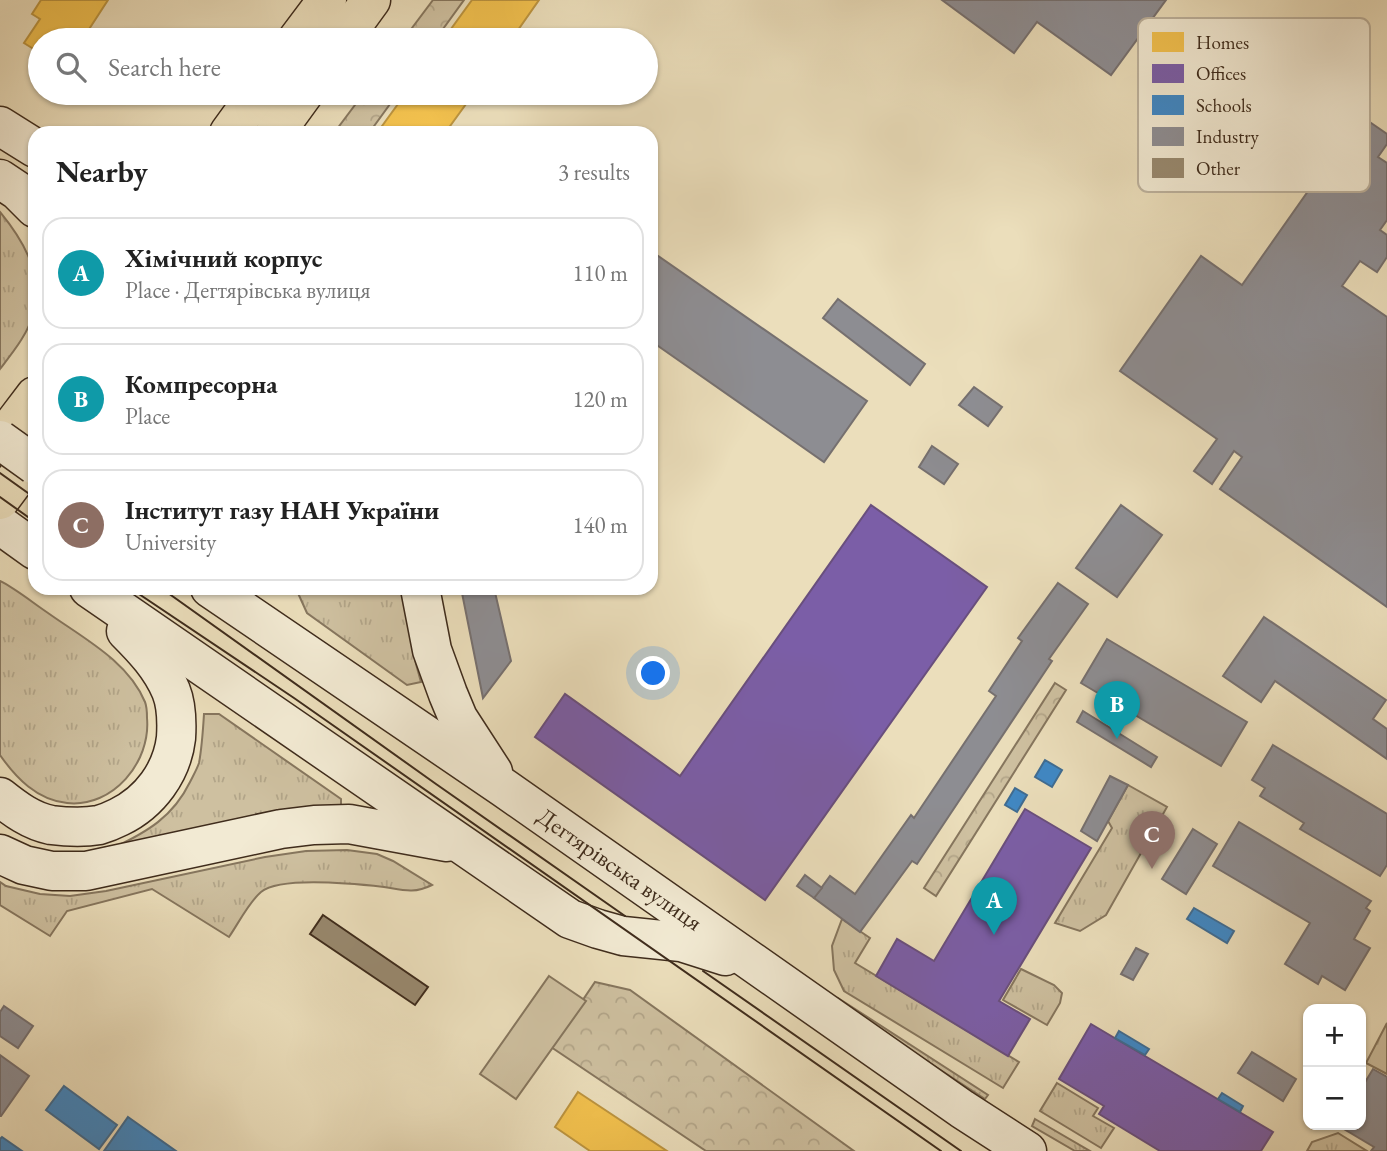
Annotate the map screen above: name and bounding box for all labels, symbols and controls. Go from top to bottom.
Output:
legend [1138,18,1370,192]
search box [28,28,658,105]
text: Homes [1196,30,1249,55]
icon: search [52,48,90,86]
text: Search here [108,50,221,84]
text: Offices [1196,61,1246,86]
text: Schools [1196,93,1252,118]
text: Industry [1196,124,1260,149]
text: Nearby [56,152,148,191]
text: Other [1196,156,1241,181]
text: 3 results [558,157,630,187]
text: Хімічний корпус [125,241,323,275]
text: A [73,258,89,288]
text: 110 m [572,258,628,288]
text: Place · Дегтярівська вулиця [125,275,370,305]
text: Компресорна [125,367,278,401]
text: B [74,384,88,414]
text: 120 m [572,384,628,414]
text: Place [125,401,170,431]
text: Інститут газу НАН України [125,493,439,527]
text: C [73,510,89,540]
text: 140 m [572,510,628,540]
text: University [125,527,216,557]
your location [636,656,670,690]
pin: B [1094,681,1140,739]
street label: Дегтярівська вулиця [531,800,709,937]
pin: C [1129,811,1175,869]
pin: A [971,877,1017,935]
map controls [1303,1004,1366,1130]
button: + [1303,1004,1366,1067]
button: − [1303,1067,1366,1130]

